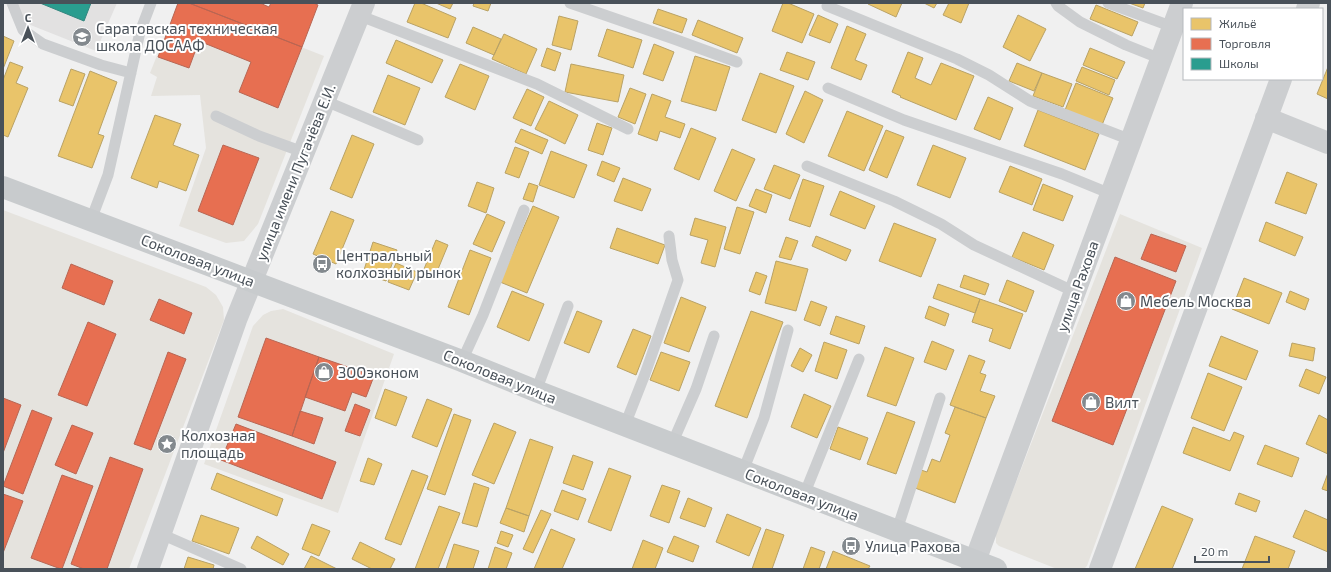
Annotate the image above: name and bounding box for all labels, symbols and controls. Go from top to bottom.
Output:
north arrow [8,8,48,48]
legend [1183,8,1323,80]
text: С [25,11,32,24]
text: Жильё [1219,16,1256,30]
place label: Саратовская техническая школа ДОСААФ [96,19,278,54]
school or university icon: Саратовская техническая школа ДОСААФ [71,26,93,48]
text: Торговля [1219,36,1271,50]
text: Школы [1219,56,1259,70]
street label: улица имени Пугачёва Е.И. [251,81,340,263]
street label: Соколовая улица [138,230,257,291]
street label: улица Рахова [1052,238,1103,334]
place label: Центральный колхозный рынок [336,246,461,281]
bus stop icon: Центральный колхозный рынок [311,253,333,275]
shop icon: Мебель Москва [1115,290,1137,312]
place label: Мебель Москва [1140,292,1251,310]
street label: Соколовая улица [440,345,559,408]
shop icon: ЗООэконом [313,361,335,383]
place label: ЗООэконом [338,363,419,381]
shop icon: Вилт [1080,391,1102,413]
place label: Вилт [1105,393,1139,411]
place label: Колхозная площадь [181,426,256,461]
place icon: Колхозная площадь [156,433,178,455]
street label: Соколовая улица [742,464,861,525]
bus stop icon: Улица Рахова [840,535,862,557]
place label: Улица Рахова [865,537,960,555]
scale bar [1195,538,1269,564]
text: 20 m [1201,544,1228,558]

